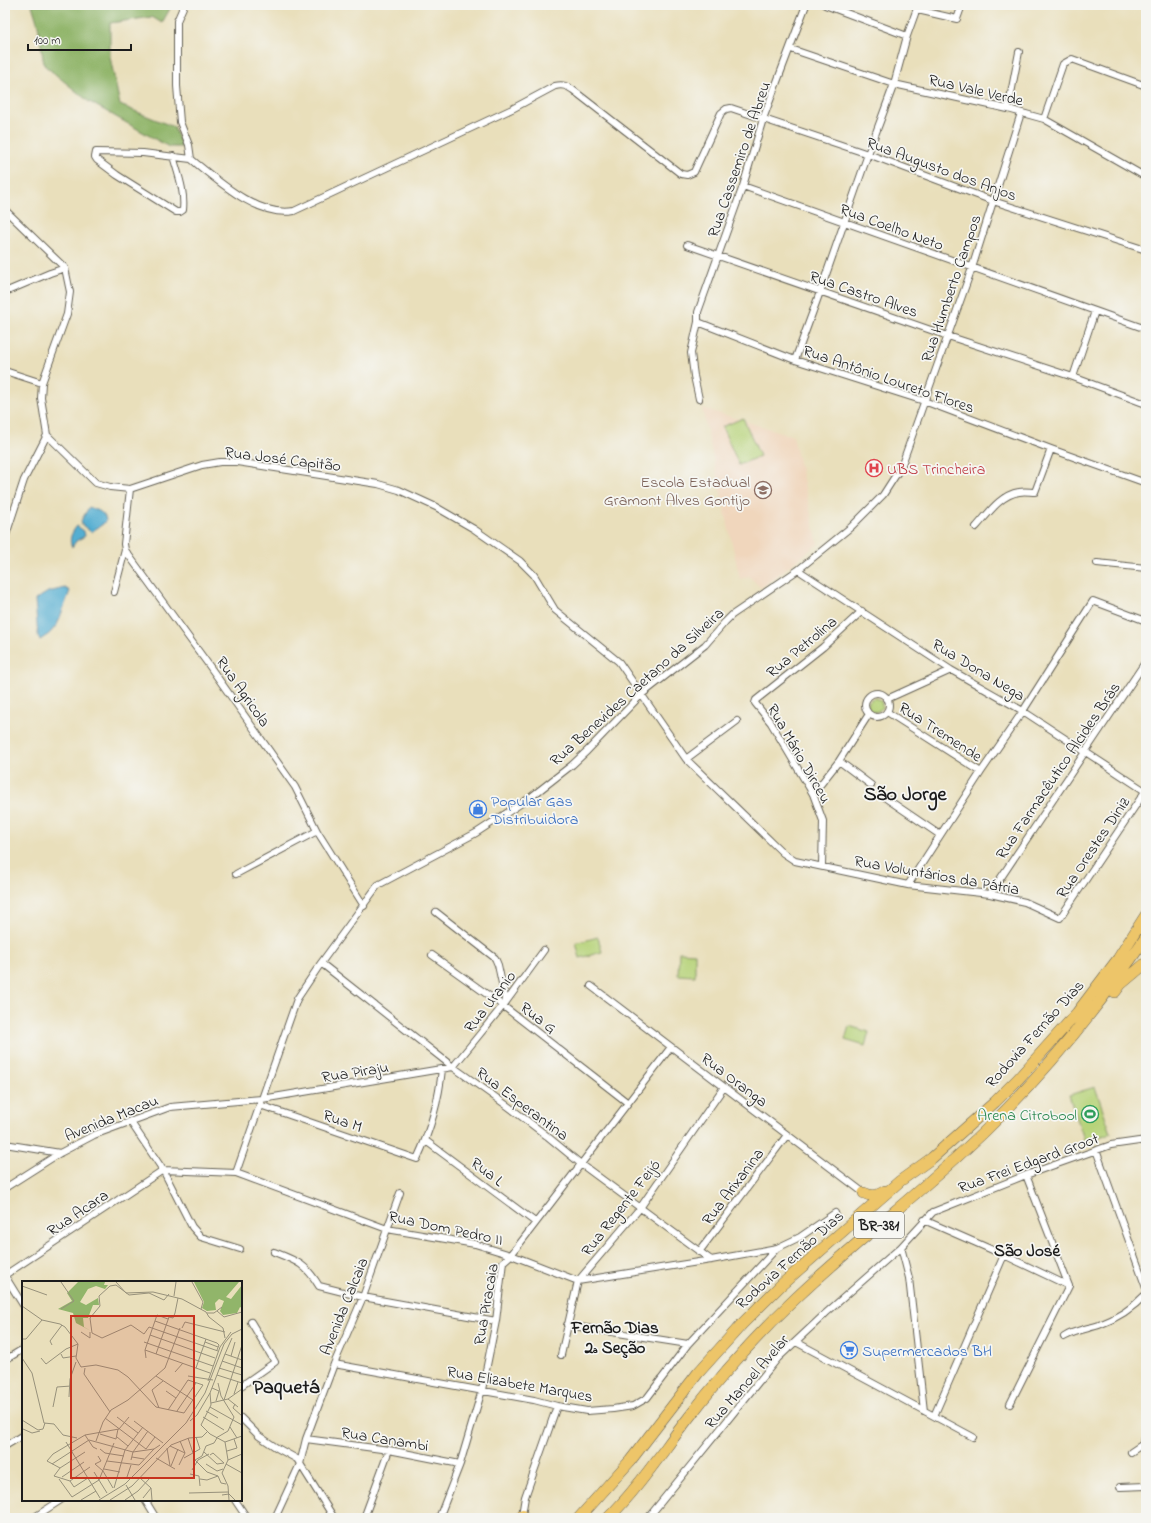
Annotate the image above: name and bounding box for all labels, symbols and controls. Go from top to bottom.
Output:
scale bar [28,26,131,52]
text: 100 m [34,32,61,50]
street label: Rua Vale Verde [926,68,1026,114]
street label: Rua Cassemiro de Abreu [702,78,778,241]
street label: Rua Augusto dos Anjos [863,131,1020,208]
street label: Rua Coelho Neto [836,198,947,258]
street label: Rua Humberto Campos [915,212,988,366]
street label: Rua Castro Alves [806,265,921,325]
street label: Rua Antônio Loureto Flores [799,339,977,421]
street label: Rua José Capitão [223,441,342,479]
hospital icon: UBS Trincheira [864,458,884,478]
place label: UBS Trincheira [887,458,985,482]
place label: Escola Estadual Gramont Alves Gontijo [604,471,750,513]
school or university icon: Escola Estadual Gramont Alves Gontijo [753,480,773,500]
street label: Rua Benevides Caetano da Silveira [545,602,730,773]
street label: Rua Petrolina [762,611,843,684]
street label: Rua Dona Nega [927,633,1029,708]
street label: Rua Agricola [209,652,276,733]
street label: Rua Farmacêutico Alcides Brás [990,678,1127,865]
street label: Rua Tremende [893,697,987,769]
street label: Rua Mário Dirceu [760,700,837,808]
district label: São Jorge [864,781,947,811]
place label: Popular Gas Distribuidora [490,790,578,832]
street label: Rua Orestes Diniz [1051,792,1137,904]
shop icon: Popular Gas Distribuidora [468,799,488,819]
street label: Rua Voluntários da Pátria [852,850,1021,902]
street label: Rua Uranio [459,966,523,1039]
street label: Rodovia Fernão Dias [980,975,1091,1094]
street label: Rua G [514,997,561,1041]
street label: Rua Oranga [695,1047,772,1114]
street label: Rua Piraju [320,1056,391,1090]
street label: Rua Esperantina [470,1062,573,1147]
street label: Avenida Macau [61,1089,162,1149]
street label: Rua M [319,1104,365,1140]
place label: Arena Citrobool [977,1104,1077,1128]
sports icon: Arena Citrobool [1080,1104,1100,1124]
street label: Rua Frei Edgard Groot [955,1127,1103,1200]
street label: Rua Arixanina [697,1143,771,1231]
street label: Rua L [465,1152,509,1193]
street label: Rua Regente Feijó [576,1155,667,1262]
street label: Rua Acara [42,1184,114,1243]
street label: Rua Dom Pedro II [386,1205,505,1253]
street label: Rodovia Fernão Dias [731,1205,850,1316]
road number: BR-381 [854,1212,904,1238]
district label: São José [994,1239,1061,1264]
street label: Avenida Calcaia [314,1254,375,1359]
street label: Rua Piracaia [468,1262,506,1347]
inset map [22,1281,242,1501]
district label: Fernão Dias 2ª Seção [570,1316,659,1361]
street label: Rua Manoel Avelar [699,1330,796,1435]
supermarket icon: Supermercados BH [839,1340,859,1360]
place label: Supermercados BH [862,1340,992,1364]
street label: Rua Elizabete Marques [445,1360,594,1410]
district label: Paquetá [253,1374,320,1403]
street label: Rua Canambi [339,1421,430,1459]

